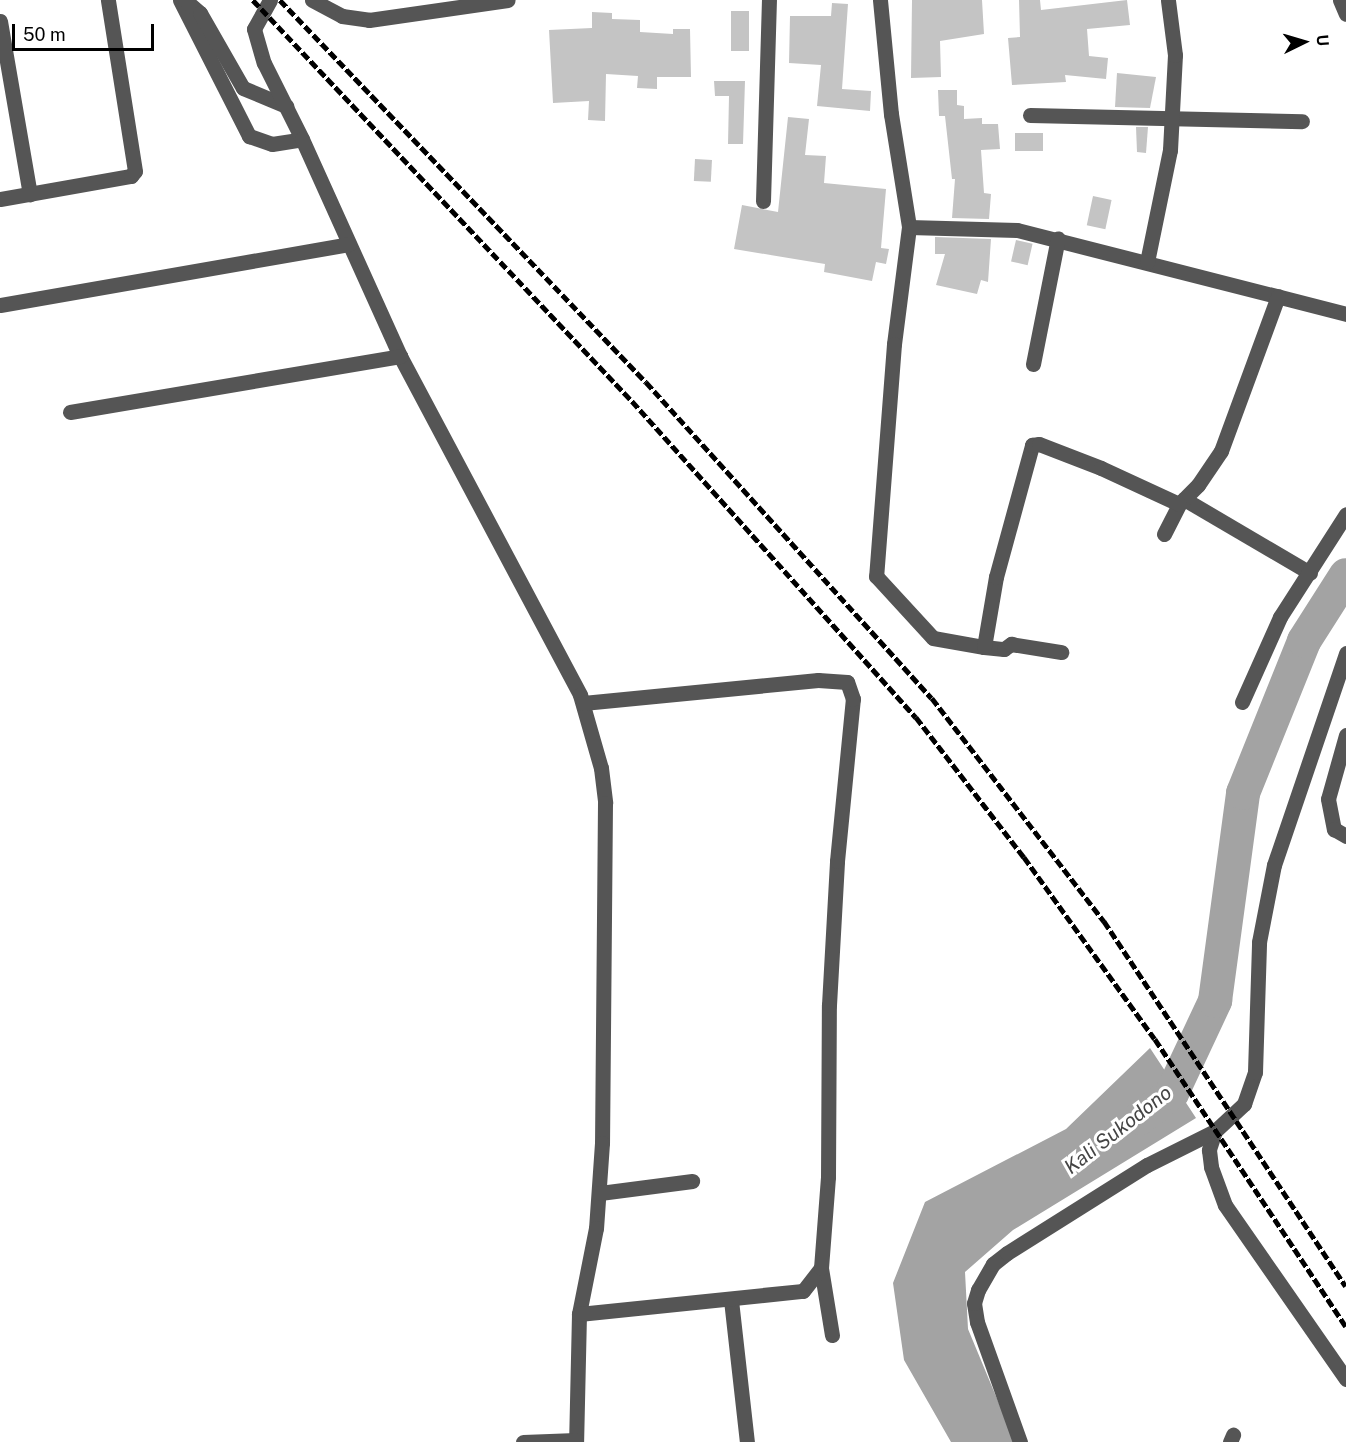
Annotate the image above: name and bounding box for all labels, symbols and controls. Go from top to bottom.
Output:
scale bar [15,12,158,50]
north arrow [1274,12,1334,72]
text: 50 m [23,24,66,45]
text: U [1312,34,1332,47]
water label: Kali Sukodono [1060,1081,1176,1179]

